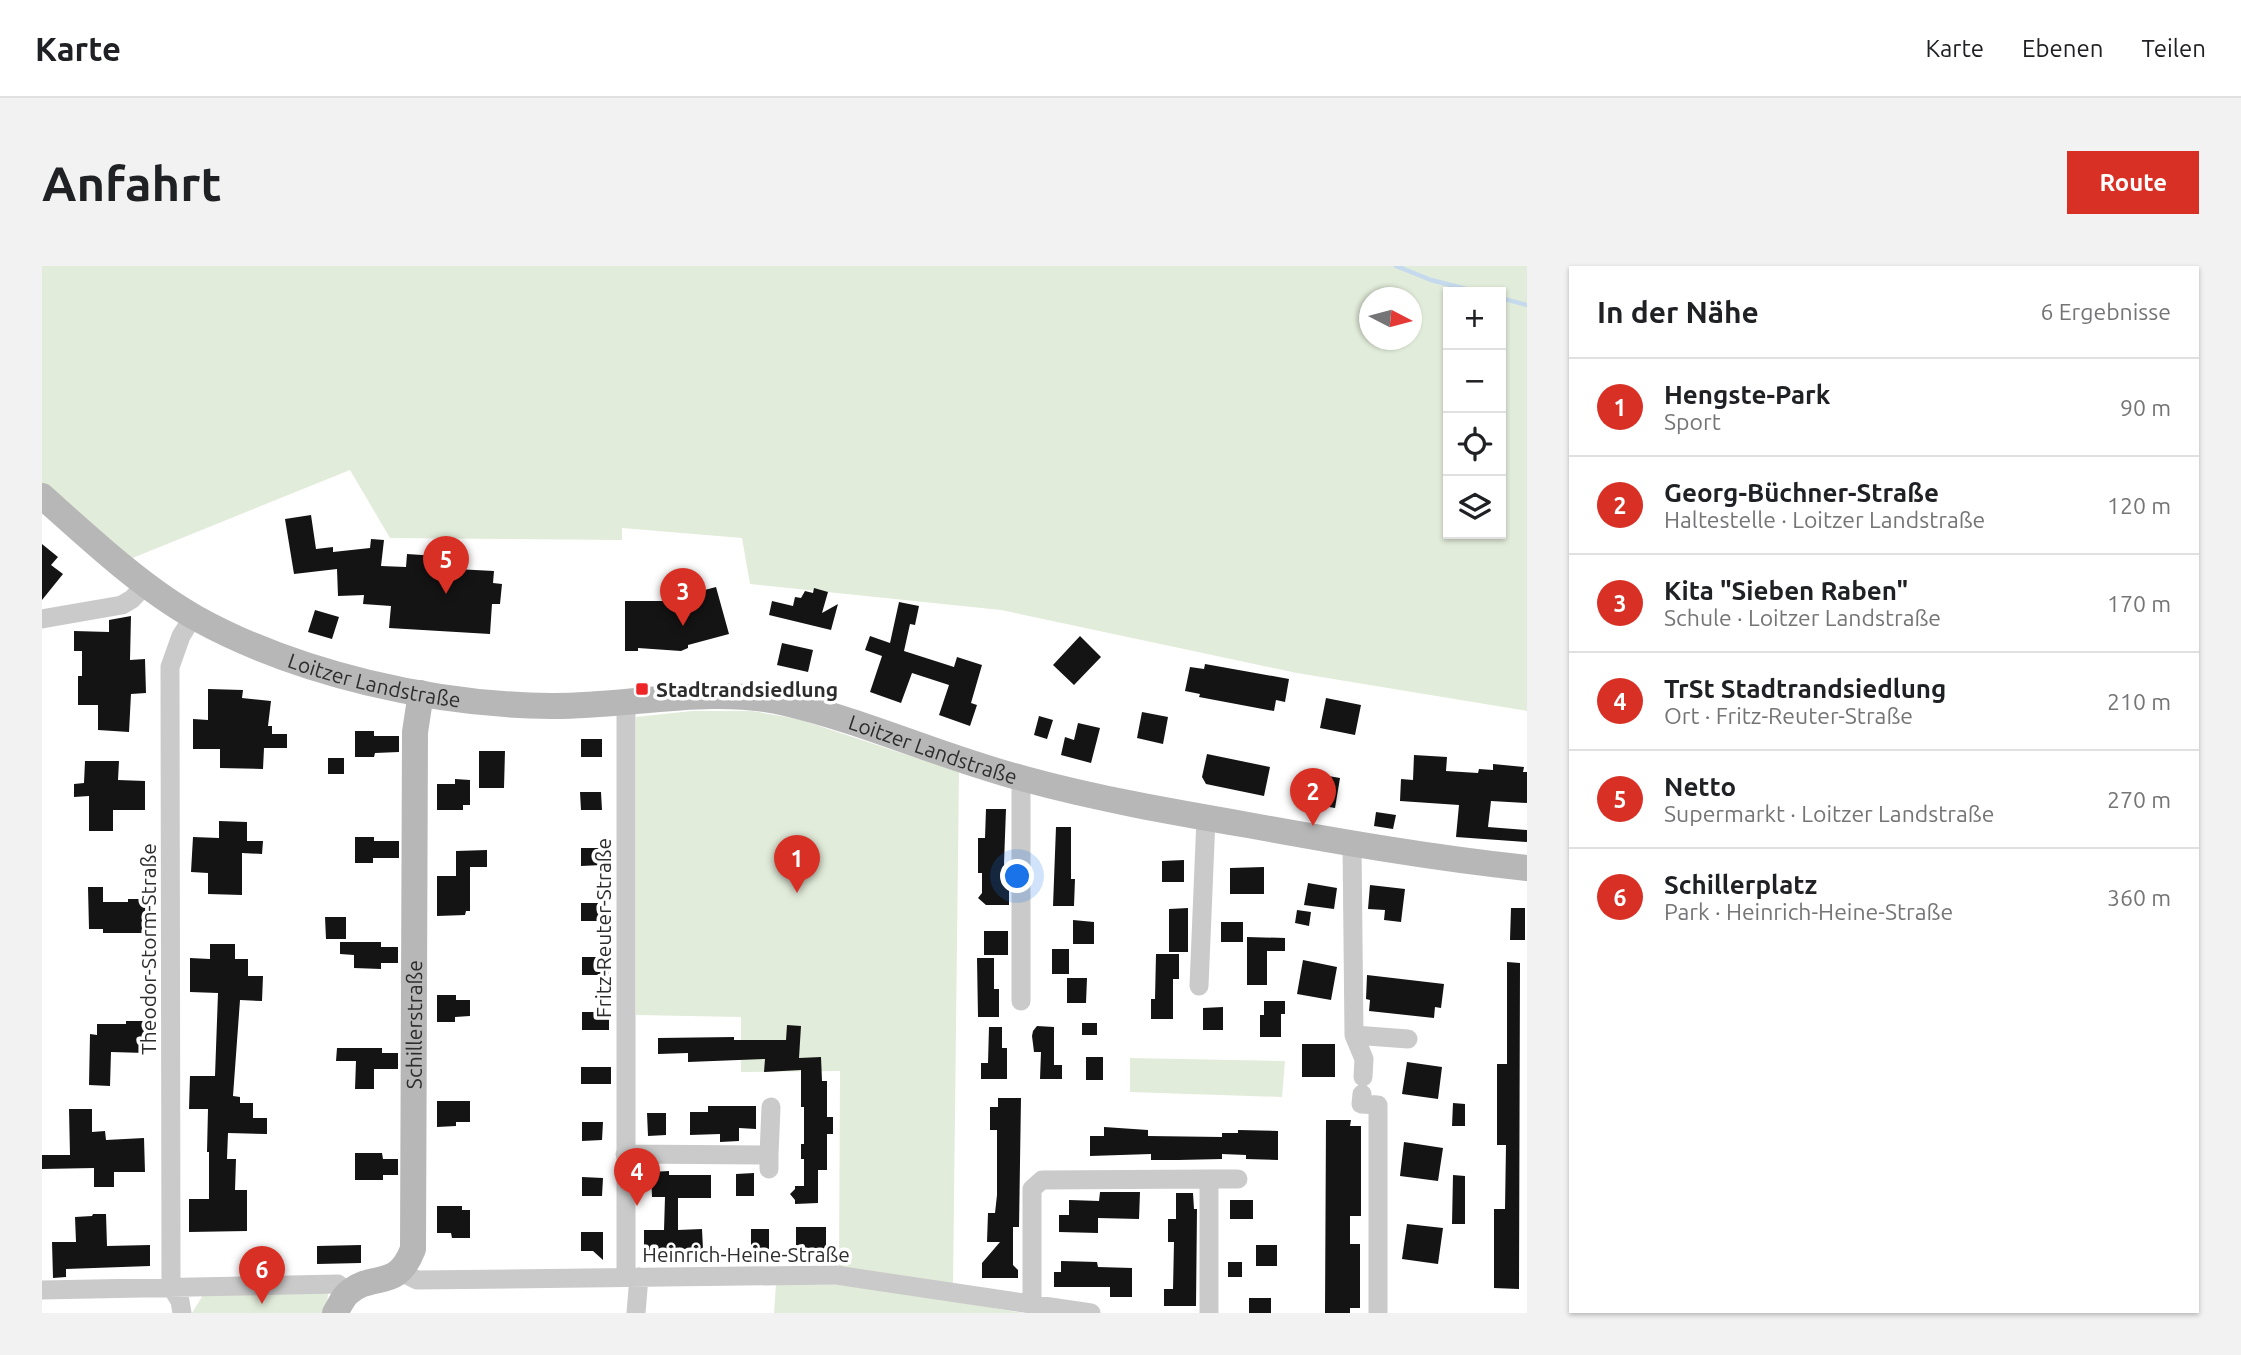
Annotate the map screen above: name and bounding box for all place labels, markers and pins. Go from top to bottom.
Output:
pin: 5 [423,536,469,594]
pin: 3 [660,568,706,626]
place label: Stadtrandsiedlung [656,677,838,701]
marker: Stadtrandsiedlung [634,681,650,697]
pin: 2 [1290,768,1336,826]
pin: 1 [774,835,820,893]
pin: 4 [614,1148,660,1206]
pin: 6 [239,1246,285,1304]

